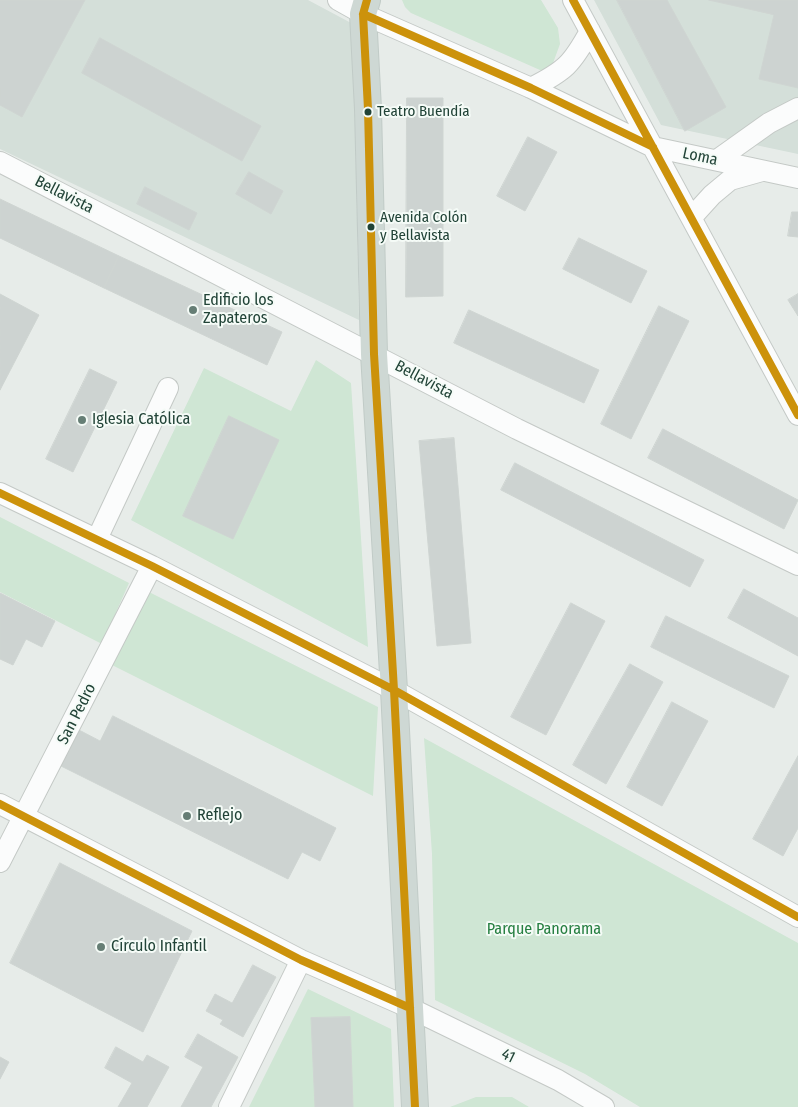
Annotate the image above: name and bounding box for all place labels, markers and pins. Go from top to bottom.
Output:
place label: Teatro Buendía [377,103,470,121]
marker: Teatro Buendía [363,107,373,117]
place label: Avenida Colón y Bellavista [380,209,467,244]
marker: Avenida Colón y Bellavista [366,222,376,232]
place label: Edificio los Zapateros [203,291,274,329]
marker: Edificio los Zapateros [187,304,199,316]
place label: Iglesia Católica [92,410,190,430]
marker: Iglesia Católica [76,414,88,426]
place label: Reflejo [197,806,242,826]
marker: Reflejo [181,810,193,822]
place label: Círculo Infantil [111,937,207,957]
marker: Círculo Infantil [95,941,107,953]

